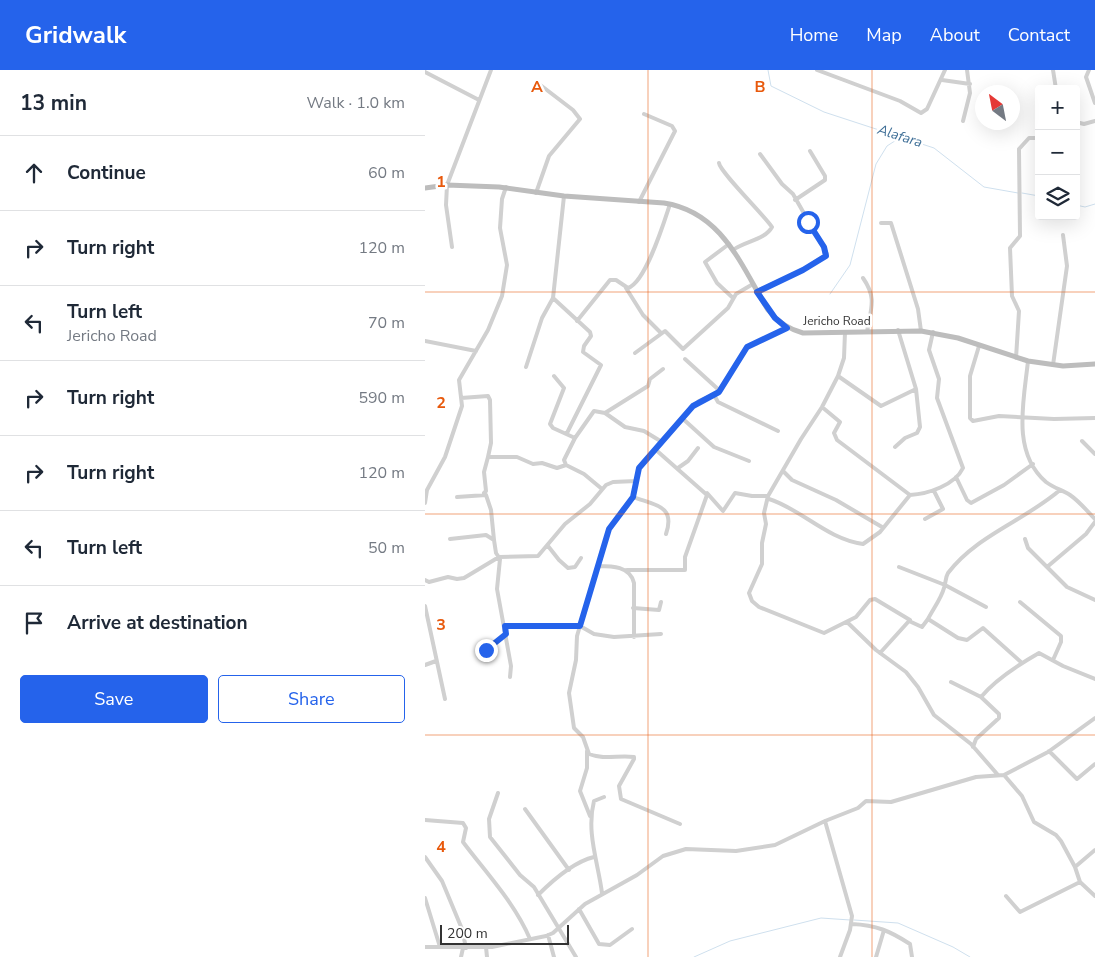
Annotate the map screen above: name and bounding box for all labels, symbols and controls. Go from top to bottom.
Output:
text: Gridwalk [25,19,126,51]
text: Home [790,23,838,47]
text: Map [866,23,902,47]
text: About [930,23,980,47]
text: Contact [1008,23,1070,47]
text: A [531,76,543,98]
text: B [754,76,766,98]
north arrow [975,85,1020,130]
map controls [1035,85,1080,220]
button: + [1035,85,1080,130]
text: 13 min [20,89,87,117]
text: Walk · 1.0 km [307,92,405,114]
water label: Alafara [874,120,925,152]
button: − [1035,130,1080,175]
icon: ahead [20,159,48,187]
text: Continue [67,160,146,186]
text: 60 m [368,162,405,184]
text: 1 [436,171,446,193]
button: layers [1035,175,1080,220]
route start [797,211,820,234]
icon: right [20,234,48,262]
text: Turn right [67,235,154,261]
text: 120 m [358,237,405,259]
text: Turn left [67,299,142,325]
icon: left [20,309,48,337]
text: 70 m [368,312,405,334]
street label: Jericho Road [802,313,871,329]
text: Jericho Road [67,325,157,347]
icon: right [20,384,48,412]
text: Turn right [67,385,154,411]
text: 590 m [358,387,405,409]
text: 2 [436,392,446,414]
icon: right [20,459,48,487]
text: Turn right [67,460,154,486]
text: 120 m [358,462,405,484]
icon: left [20,534,48,562]
text: Turn left [67,535,142,561]
text: 50 m [368,537,405,559]
icon: arrive [20,609,48,637]
text: Arrive at destination [67,610,248,636]
text: 3 [436,614,446,636]
route end [475,639,498,662]
button: Save [20,675,208,723]
button: Share [218,675,405,723]
text: 4 [436,836,446,858]
scale bar [440,922,569,945]
text: 200 m [447,924,488,943]

